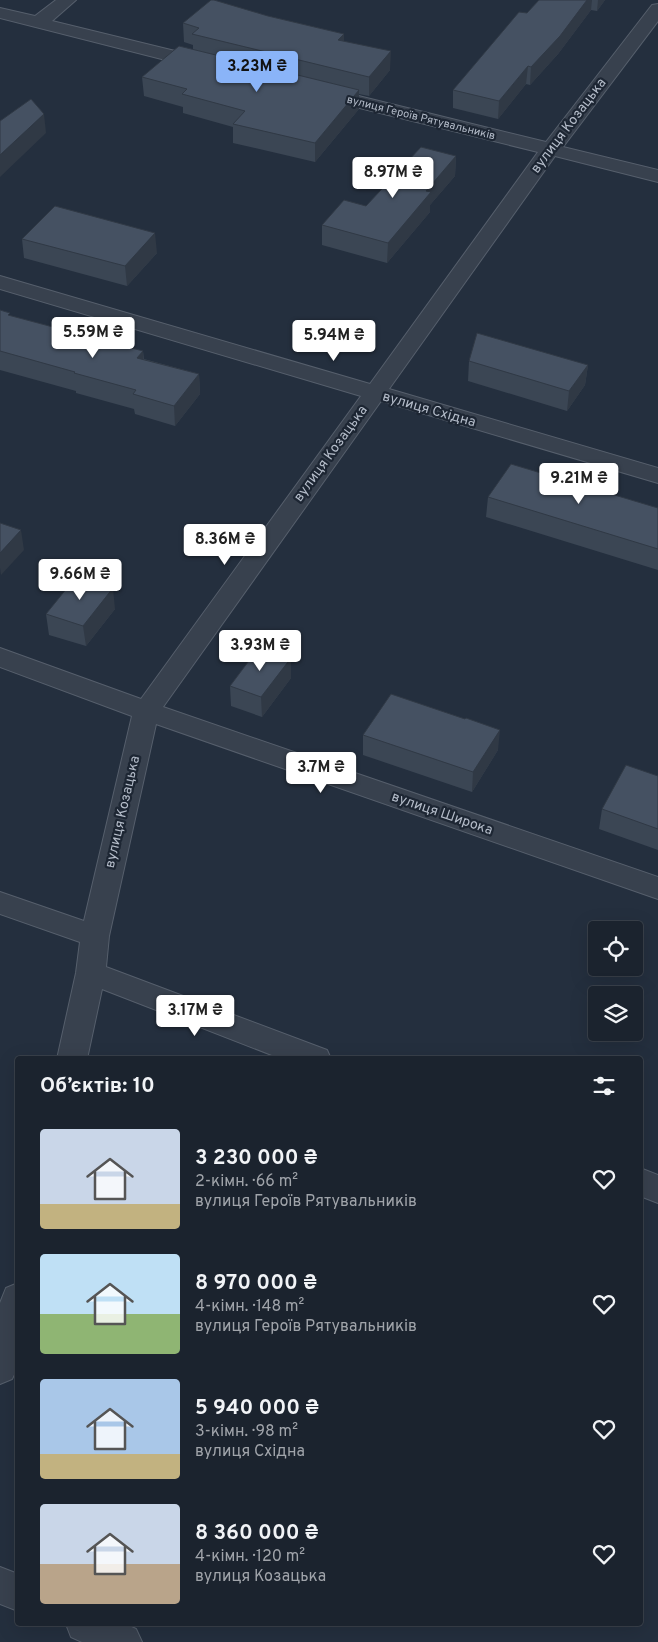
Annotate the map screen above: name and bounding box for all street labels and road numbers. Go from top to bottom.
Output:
street label: вулиця Козацька [528,75,610,177]
street label: вулиця Героїв Рятувальників [345,93,497,143]
street label: вулиця Східна [380,389,478,431]
street label: вулиця Козацька [290,403,372,505]
street label: вулиця Козацька [102,754,144,870]
street label: вулиця Широка [389,789,495,839]

